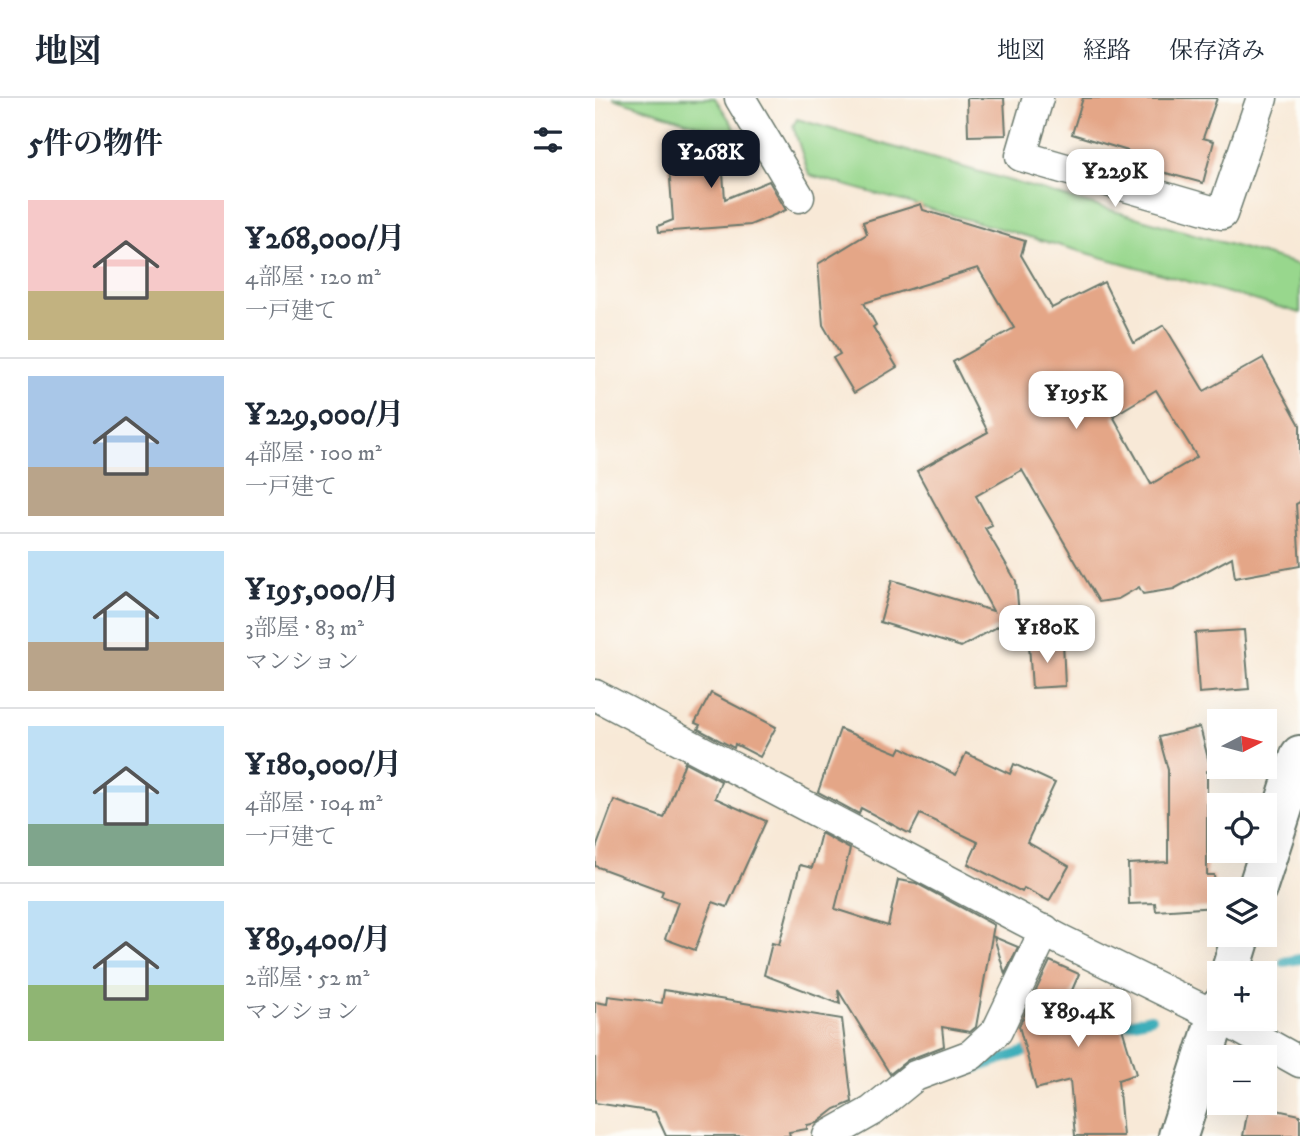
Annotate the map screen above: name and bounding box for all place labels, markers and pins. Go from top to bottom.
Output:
pin: ¥268K [662,130,760,190]
pin: ¥229K [1066,150,1164,209]
pin: ¥195K [1027,372,1125,431]
pin: ¥180K [998,606,1096,665]
pin: ¥89.4K [1021,990,1135,1049]

